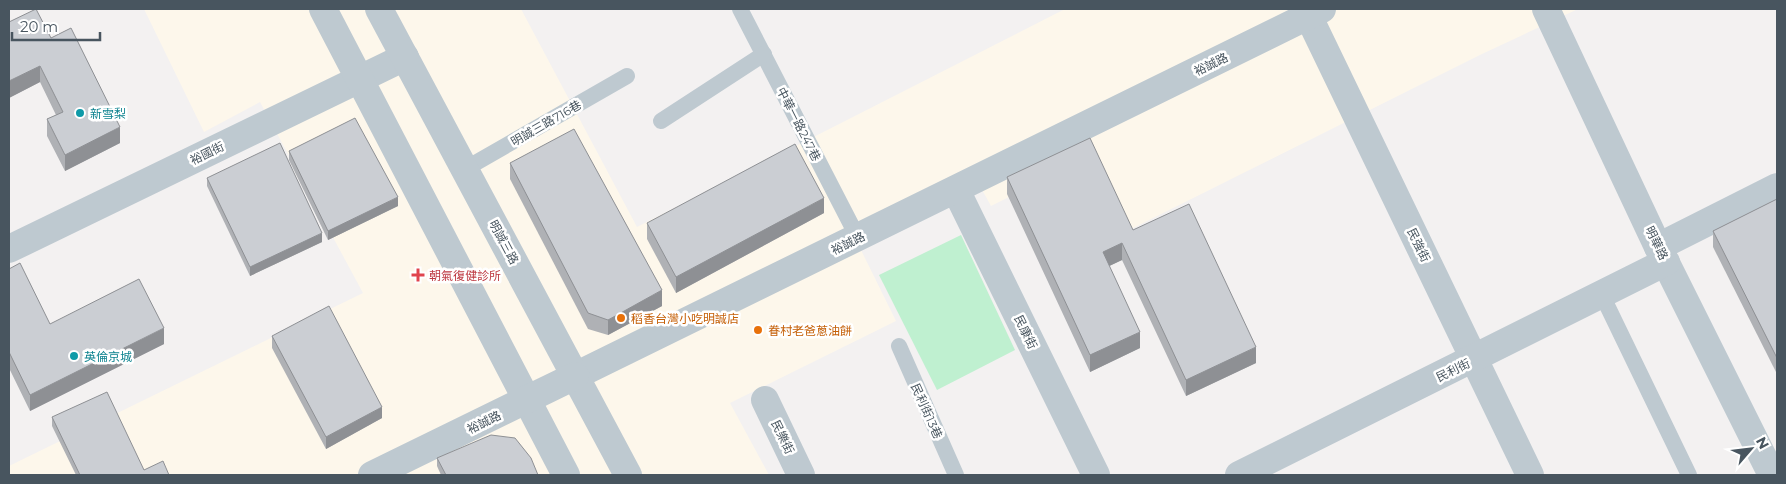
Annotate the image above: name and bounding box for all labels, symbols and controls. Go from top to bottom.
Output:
scale bar [12,10,100,42]
text: 20 m [20,17,58,36]
street label: 裕誠路 [1192,49,1230,79]
street label: 中華一路247巷 [774,85,824,163]
street label: 明誠三路716巷 [508,97,584,149]
place label: 新雪梨 [90,106,126,121]
marker: 新雪梨 [74,107,86,119]
street label: 裕國街 [188,138,226,168]
street label: 明誠三路 [486,217,522,267]
street label: 明華路 [1642,224,1672,262]
street label: 民強街 [1404,226,1434,264]
street label: 裕誠路 [829,228,867,258]
marker: 朝氣復健診所 [411,268,425,282]
place label: 朝氣復健診所 [429,268,501,283]
place label: 稻香台灣小吃明誠店 [631,311,739,326]
marker: 稻香台灣小吃明誠店 [615,312,627,324]
street label: 民康街 [1011,313,1041,351]
place label: 眷村老爸蔥油餅 [768,323,852,338]
marker: 眷村老爸蔥油餅 [752,324,764,336]
place label: 英倫京城 [84,349,132,364]
marker: 英倫京城 [68,350,80,362]
street label: 民利街 [1434,355,1472,385]
street label: 民利街13巷 [908,381,946,441]
street label: 裕誠路 [465,407,503,437]
street label: 民樂街 [768,418,798,456]
north arrow [1726,424,1776,474]
text: N [1752,434,1773,452]

